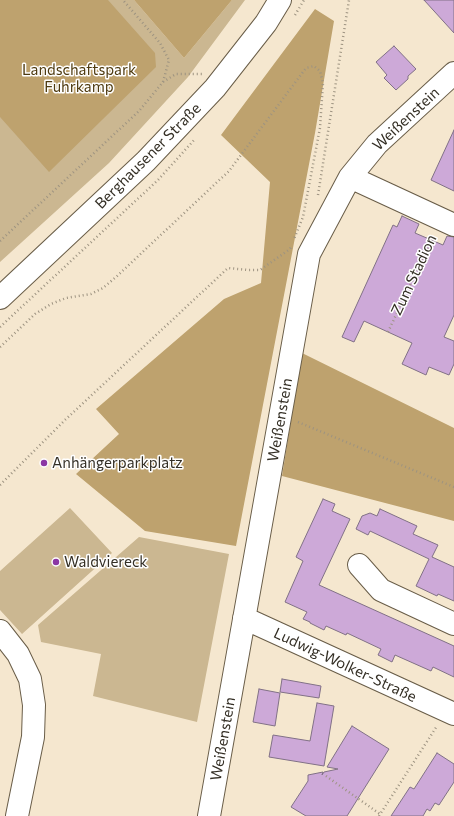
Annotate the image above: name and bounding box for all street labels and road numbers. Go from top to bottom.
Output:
street label: Weißenstein [369,84,443,154]
street label: Berghausener Straße [91,99,205,213]
street label: Zum Stadion [387,232,441,318]
street label: Weißenstein [264,377,296,463]
street label: Ludwig-Wolker-Straße [271,624,419,706]
street label: Weißenstein [207,696,239,782]

